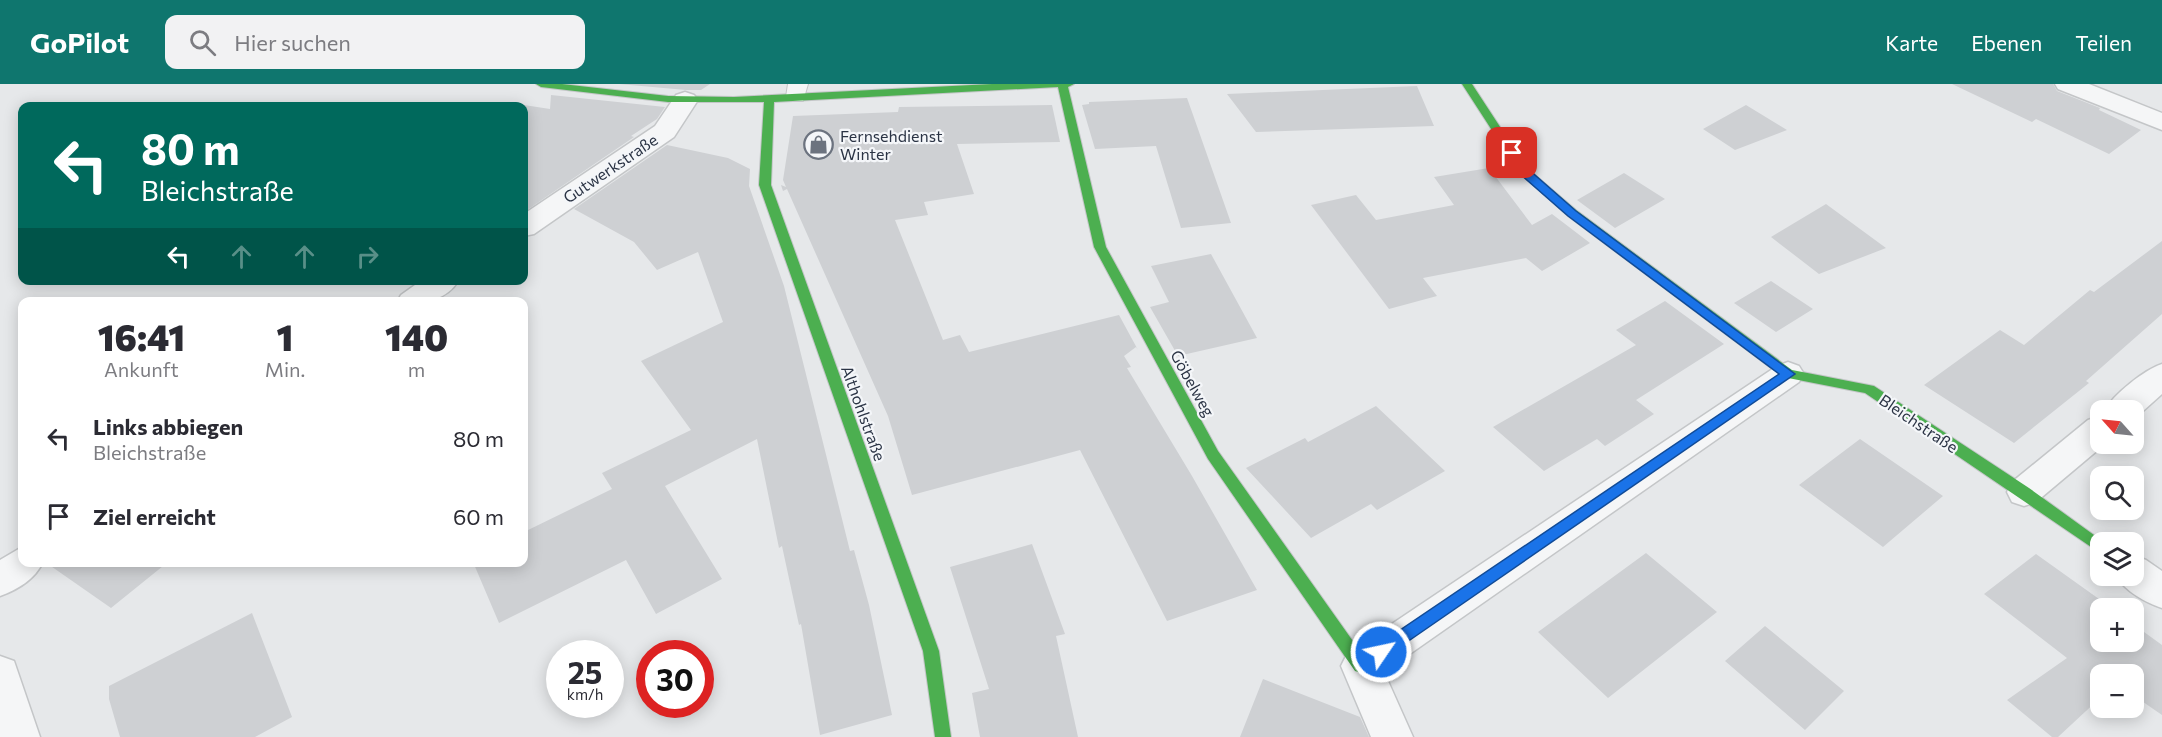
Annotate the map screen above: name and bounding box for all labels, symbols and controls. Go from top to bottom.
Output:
search box [165,15,585,69]
text: GoPilot [30,25,129,59]
icon: search [186,26,219,59]
text: Hier suchen [234,29,351,56]
text: Karte [1885,30,1938,55]
text: Ebenen [1971,30,2042,55]
text: Teilen [2075,30,2132,55]
text: 80 m [141,122,240,174]
icon: left [42,126,120,204]
place label: Fernsehdienst Winter [840,126,943,163]
pin [1486,127,1537,178]
shop icon: Fernsehdienst Winter [803,128,835,160]
street label: Gutwerkstraße [559,129,661,207]
icon: arrive [1495,136,1528,169]
text: Bleichstraße [141,174,294,207]
icon: left [162,240,195,273]
icon: ahead [225,240,258,273]
icon: ahead [288,240,321,273]
icon: right [351,240,384,273]
text: 16:41 [98,314,185,358]
text: 1 [277,314,293,358]
text: 140 [385,314,448,358]
street label: Göbelweg [1167,347,1219,420]
text: Ankunft [104,357,179,381]
text: Min. [265,357,305,381]
text: m [408,357,425,381]
street label: Althohlstraße [838,363,890,463]
street label: Bleichstraße [1876,390,1962,456]
north arrow [2090,400,2144,454]
map controls [2090,400,2144,718]
text: Links abbiegen [93,413,243,440]
icon: left [42,422,75,455]
text: 80 m [453,425,504,452]
text: Bleichstraße [93,440,206,464]
button: search [2090,466,2144,520]
icon: arrive [42,500,75,533]
text: Ziel erreicht [93,503,216,530]
text: 60 m [453,503,504,530]
button: layers [2090,532,2144,586]
button: + [2090,598,2144,652]
position arrow [1349,620,1413,684]
speed limit sign: 30 [636,640,714,718]
text: 25 [568,653,602,690]
button: − [2090,664,2144,718]
text: km/h [567,685,603,703]

